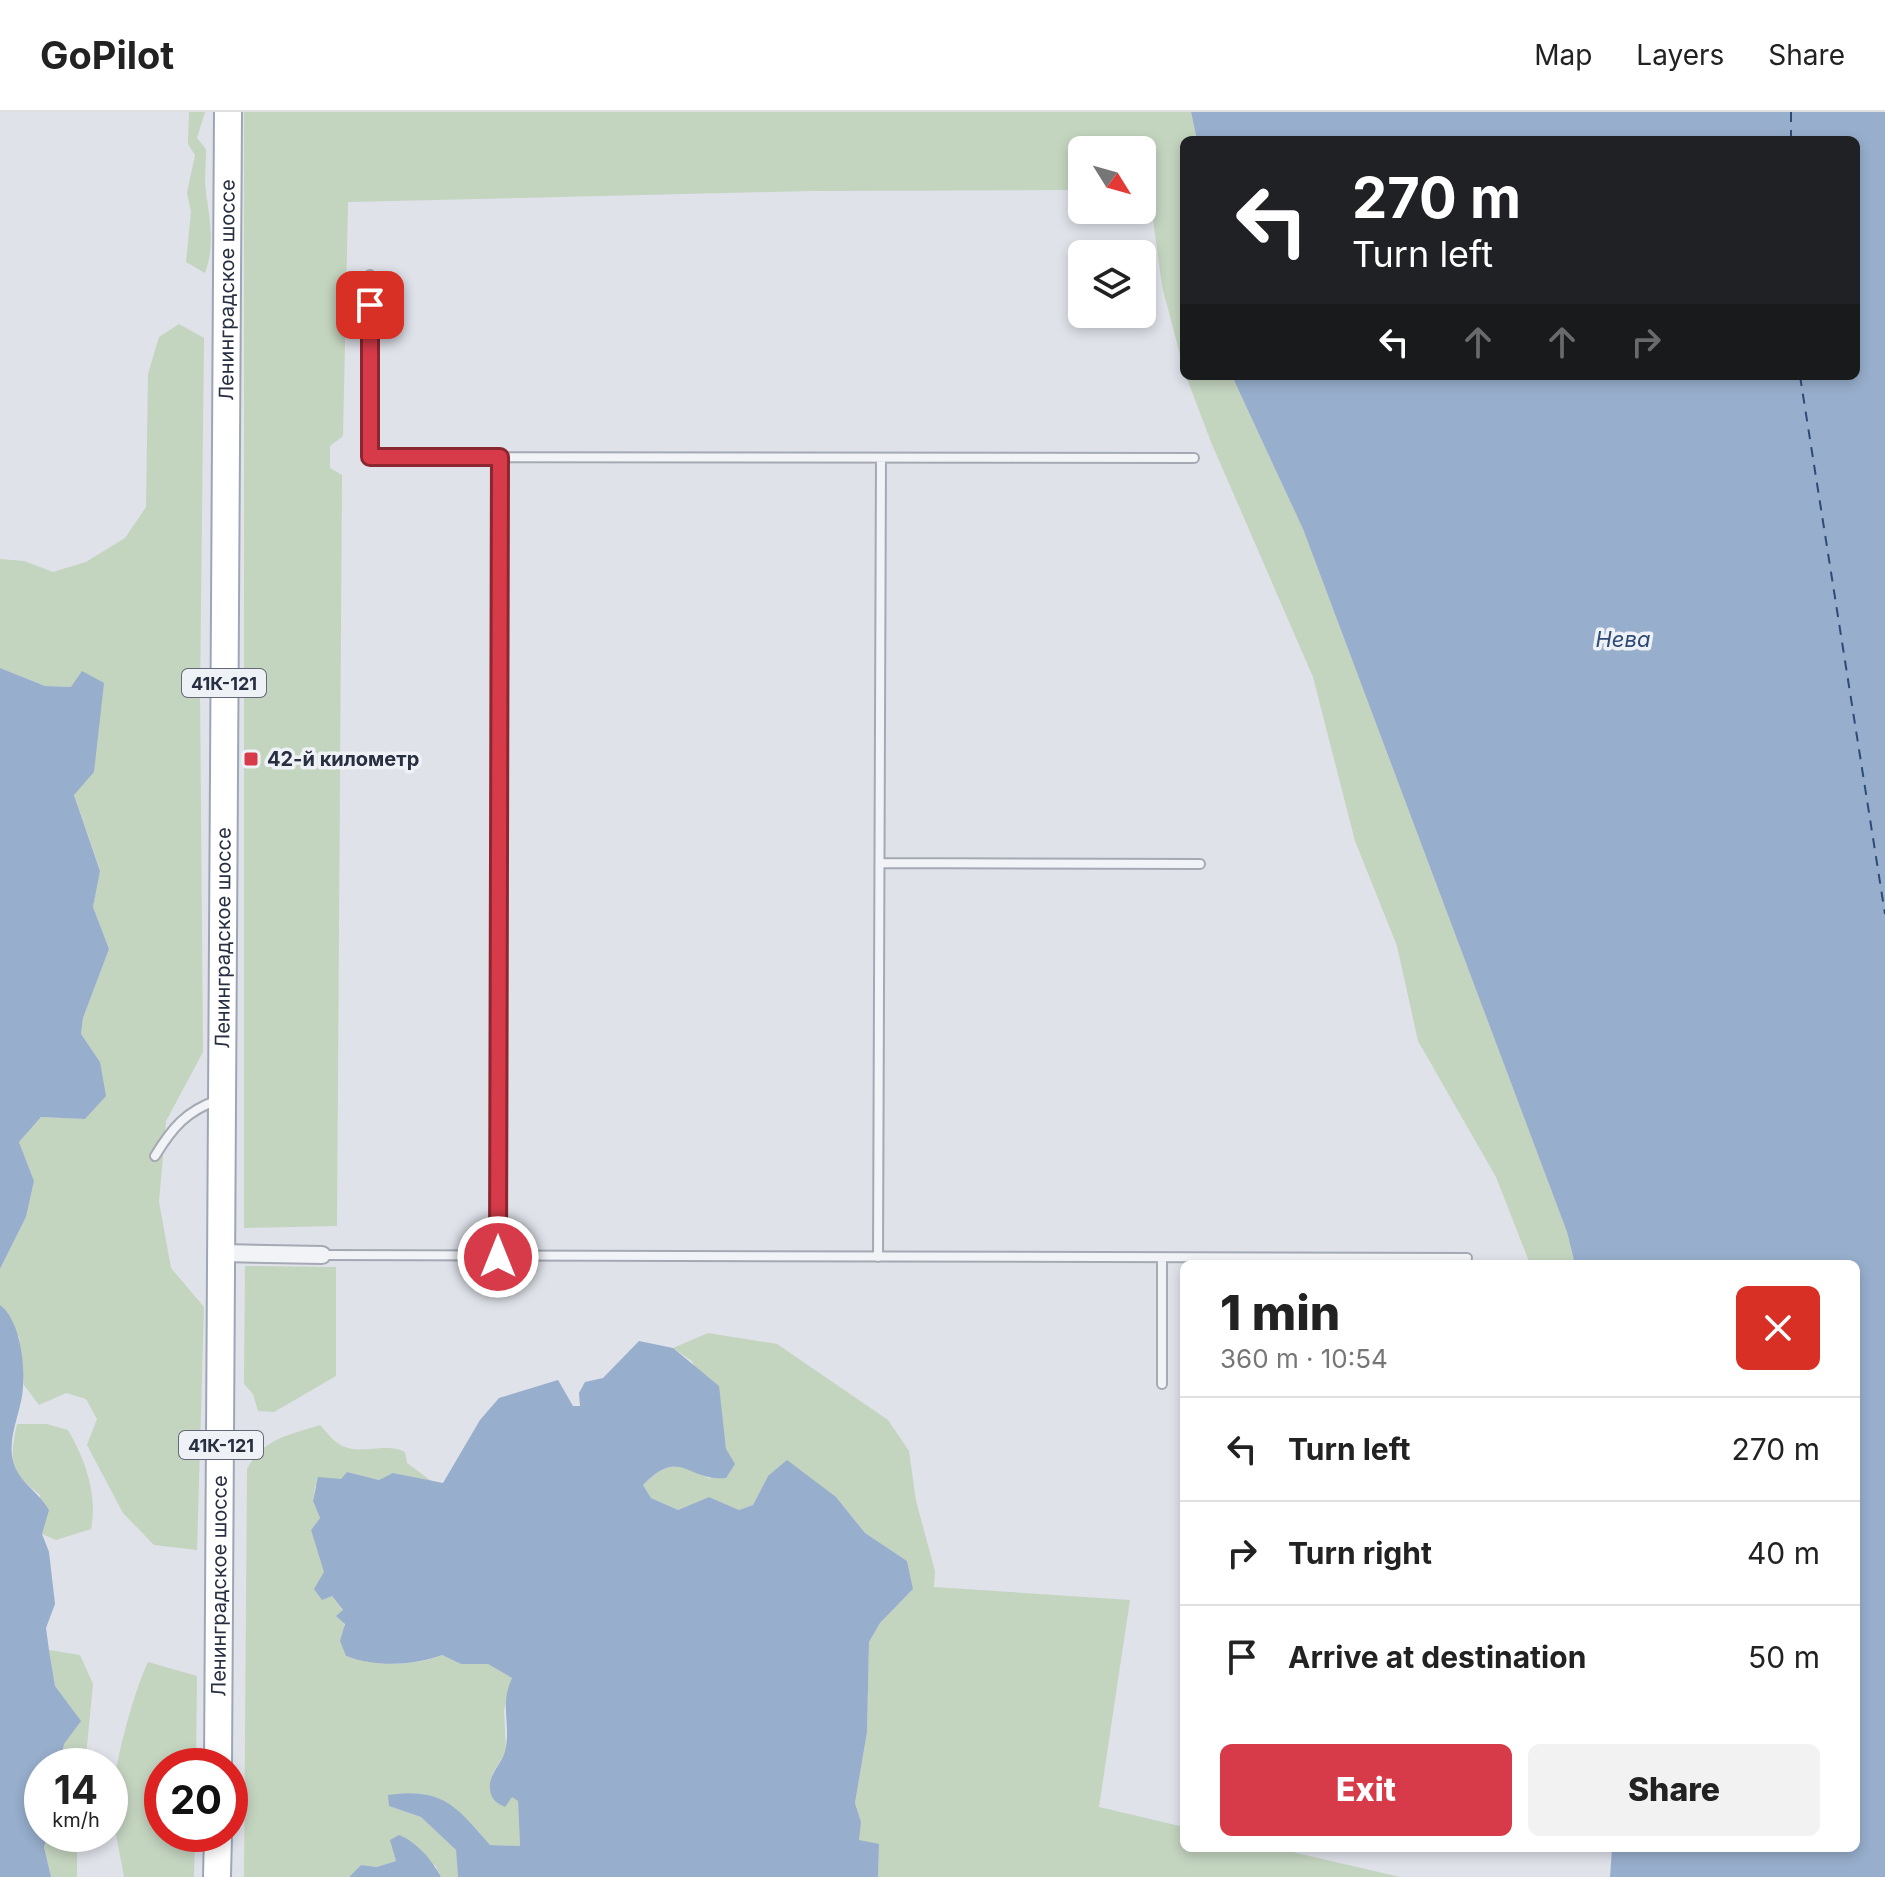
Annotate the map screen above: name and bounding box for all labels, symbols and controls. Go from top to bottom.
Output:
text: GoPilot [40,32,174,78]
text: Map [1534,38,1592,72]
text: Layers [1636,38,1724,72]
text: Share [1768,38,1845,72]
north arrow [1068,136,1156,224]
map controls [1068,136,1156,328]
text: 270 m [1352,164,1521,232]
icon: left [1220,168,1324,272]
street label: Ленинградское шоссе [214,179,240,401]
text: Turn left [1352,232,1493,276]
button: layers [1068,240,1156,328]
pin [336,271,404,339]
icon: arrive [348,283,392,327]
icon: left [1372,320,1416,364]
icon: ahead [1456,320,1500,364]
icon: ahead [1540,320,1584,364]
icon: right [1624,320,1668,364]
water label: Нева [1596,626,1650,652]
road number: 41К-121 [182,669,266,697]
place label: 42-й километр [267,747,419,771]
marker: 42-й километр [242,750,260,768]
street label: Ленинградское шоссе [210,827,236,1049]
position arrow [456,1215,540,1299]
text: 1 min [1220,1283,1340,1342]
button: close [1736,1286,1820,1370]
text: 360 m · 10:54 [1220,1343,1388,1374]
icon: left [1220,1427,1264,1471]
road number: 41К-121 [179,1431,263,1459]
text: Turn left [1288,1431,1410,1467]
text: 270 m [1732,1431,1820,1467]
street label: Ленинградское шоссе [206,1475,232,1697]
icon: right [1220,1531,1264,1575]
text: Turn right [1288,1535,1432,1571]
text: 40 m [1747,1535,1820,1571]
icon: arrive [1220,1635,1264,1679]
text: Arrive at destination [1288,1639,1586,1675]
text: 50 m [1748,1639,1820,1675]
button: Exit [1220,1744,1512,1836]
button: Share [1528,1744,1820,1836]
speed limit sign: 20 [144,1748,248,1852]
text: 14 [54,1765,98,1814]
text: km/h [52,1808,100,1832]

